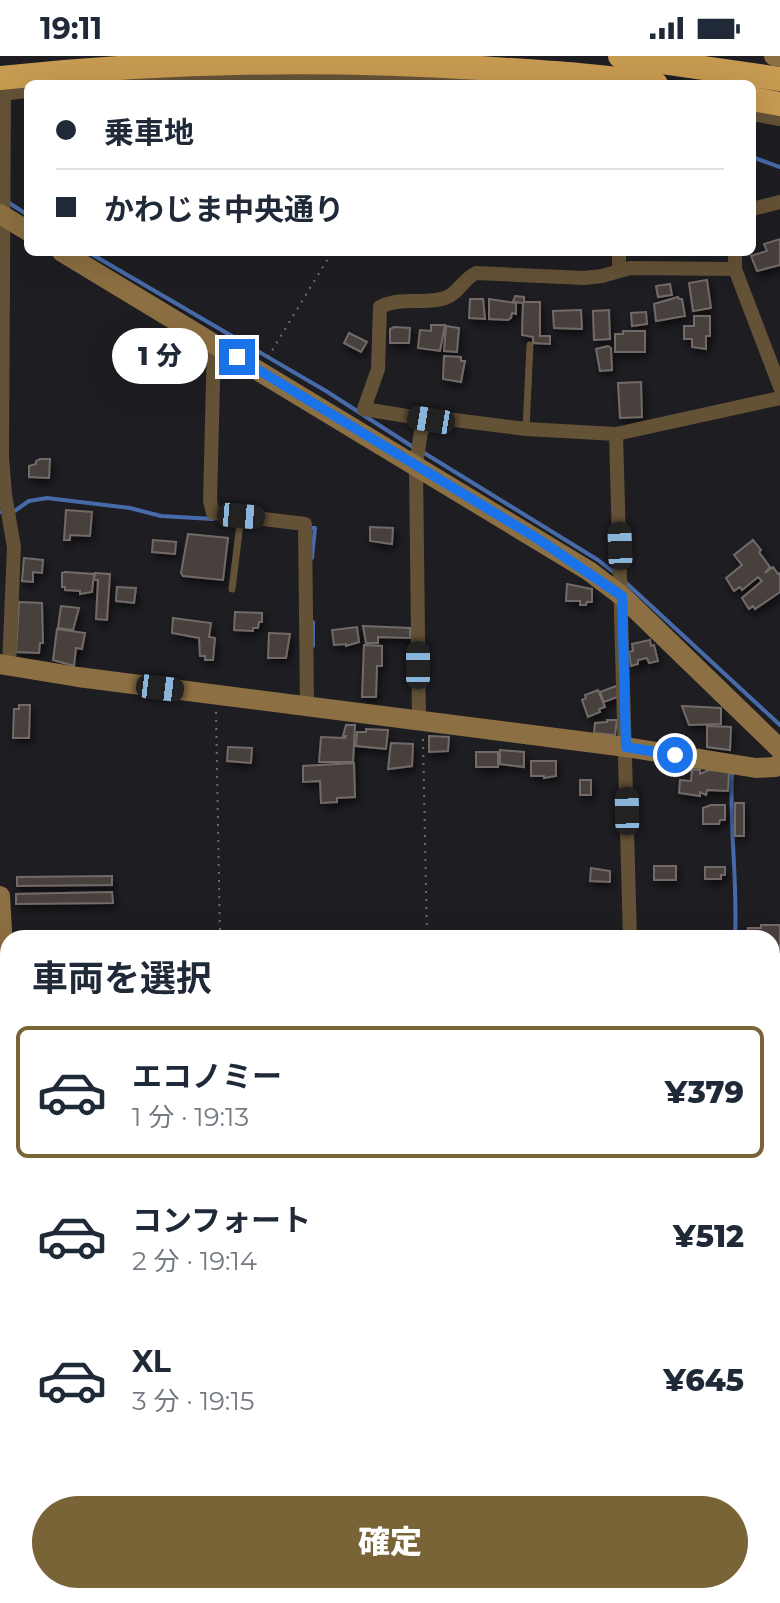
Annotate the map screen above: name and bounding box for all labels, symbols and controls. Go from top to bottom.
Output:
text: 19:11 [40,10,102,47]
text: 乗車地 [104,114,194,151]
text: かわじま中央通り [104,191,344,228]
callout: 1 分 [113,329,209,385]
route end [219,339,255,375]
text: 1 分 [138,340,182,372]
car [405,404,457,436]
car [216,502,266,530]
car [607,522,633,570]
car [406,641,430,689]
car [135,673,185,703]
route start [657,737,693,773]
car [615,787,639,835]
text: 車両を選択 [32,956,212,1000]
icon: car [36,1056,108,1128]
text: エコノミー [132,1058,282,1095]
text: ¥379 [665,1074,744,1111]
text: 1 分 · 19:13 [132,1101,249,1133]
icon: car [36,1200,108,1272]
text: コンフォート [132,1202,311,1239]
text: ¥512 [673,1218,744,1255]
text: 2 分 · 19:14 [132,1245,257,1277]
text: XL [132,1343,171,1380]
icon: car [36,1344,108,1416]
text: ¥645 [663,1362,744,1399]
text: 3 分 · 19:15 [132,1385,255,1417]
button: 確定 [32,1496,748,1588]

